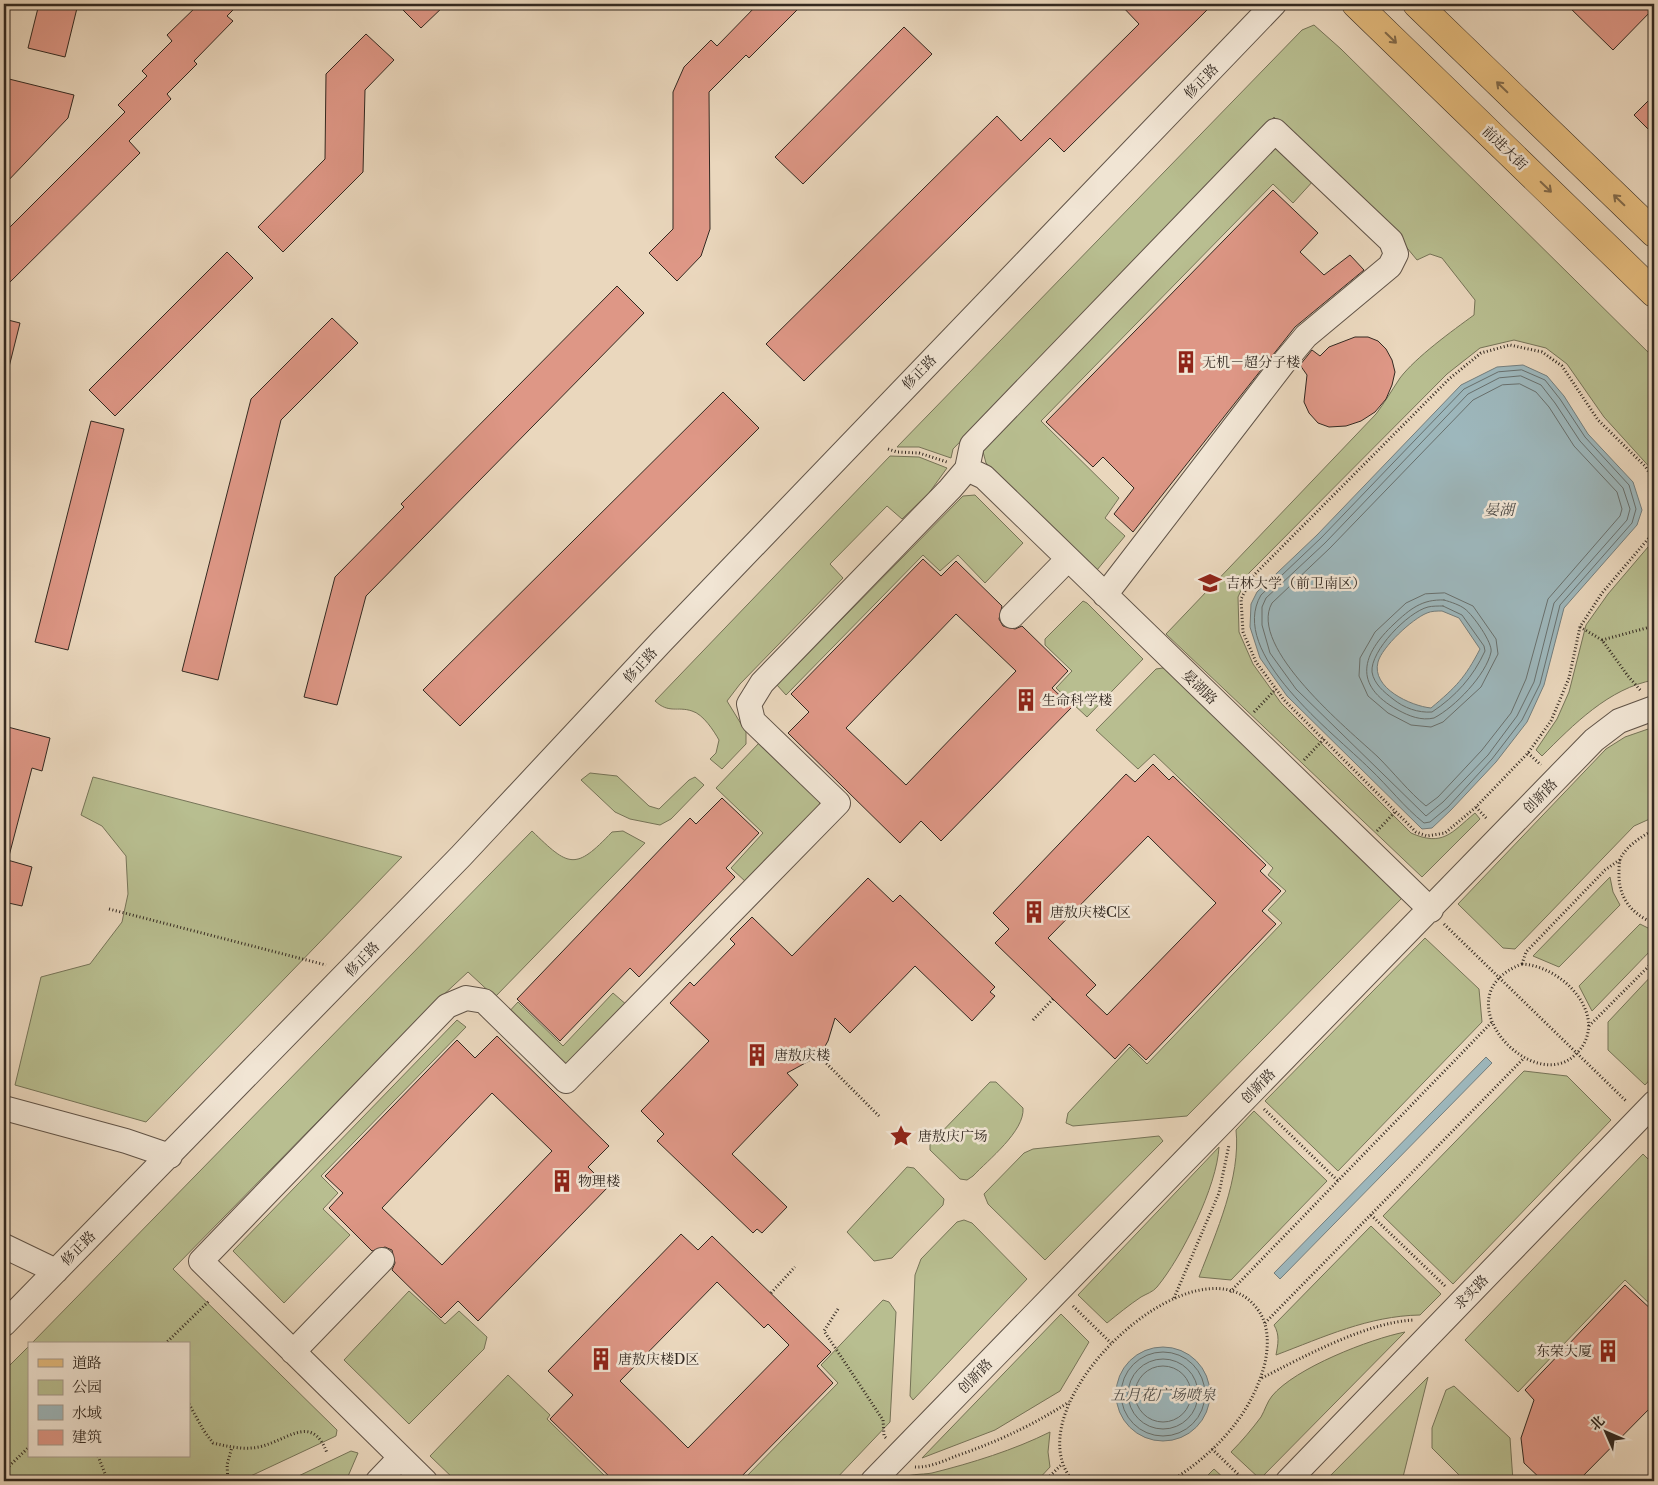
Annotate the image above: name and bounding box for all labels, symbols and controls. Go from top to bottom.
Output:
one-way arrow [1385,32,1398,44]
street label: 修正路 [1180,60,1222,102]
one-way arrow [1496,81,1509,93]
street label: 前进大街 [1479,122,1531,174]
one-way arrow [1539,181,1551,193]
one-way arrow [1613,193,1625,206]
building icon: 无机－超分子楼 [1173,349,1199,375]
street label: 修正路 [898,351,940,393]
place label: 无机－超分子楼 [1202,353,1300,371]
water label: 晏湖 [1484,500,1517,519]
school or university icon: 吉林大学（前卫南区） [1197,570,1223,596]
place label: 吉林大学（前卫南区） [1226,574,1366,592]
street label: 修正路 [619,644,661,686]
street label: 晏湖路 [1179,666,1221,708]
building icon: 生命科学楼 [1013,687,1039,713]
place label: 生命科学楼 [1042,691,1112,709]
street label: 创新路 [1519,775,1561,817]
building icon: 唐敖庆楼C区 [1021,899,1047,925]
place label: 唐敖庆楼C区 [1050,903,1131,921]
street label: 修正路 [341,938,383,980]
building icon: 唐敖庆楼 [744,1042,770,1068]
place label: 唐敖庆楼 [774,1046,830,1064]
street label: 创新路 [1237,1065,1279,1107]
place icon: 唐敖庆广场 [888,1123,914,1149]
place label: 唐敖庆广场 [918,1127,988,1145]
building icon: 物理楼 [549,1168,575,1194]
place label: 物理楼 [578,1172,620,1190]
street label: 修正路 [57,1227,99,1269]
street label: 求实路 [1450,1271,1492,1313]
building icon: 东荣大厦 [1595,1338,1621,1364]
legend [28,1342,190,1458]
place label: 东荣大厦 [1536,1342,1592,1360]
building icon: 唐敖庆楼D区 [588,1346,614,1372]
place label: 唐敖庆楼D区 [618,1350,699,1368]
text: 道路 [72,1353,102,1372]
street label: 创新路 [954,1355,996,1397]
text: 公园 [72,1377,102,1396]
water label: 五月花广场喷泉 [1110,1385,1216,1404]
text: 水域 [72,1403,102,1422]
north arrow [1580,1408,1630,1458]
text: 北 [1585,1411,1608,1434]
text: 建筑 [72,1427,102,1446]

